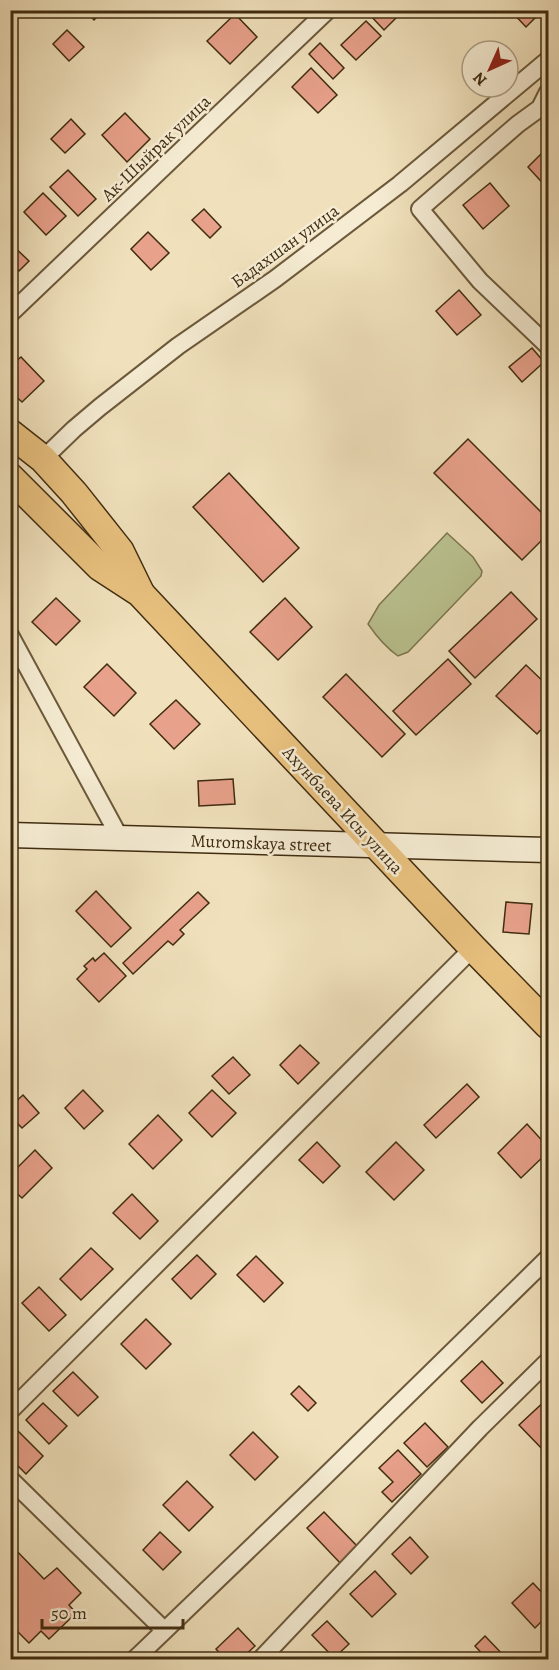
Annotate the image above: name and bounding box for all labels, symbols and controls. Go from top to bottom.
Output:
north arrow [460,39,520,99]
text: N [468,67,492,91]
street label: Ак-Шыйрак улица [95,89,216,207]
street label: Бадахшан улица [226,198,344,293]
street label: Ахунбаева Исы улица [277,740,409,880]
street label: Muromskaya street [190,829,332,857]
scale bar [42,1592,183,1630]
text: 50 m [51,1601,87,1625]

